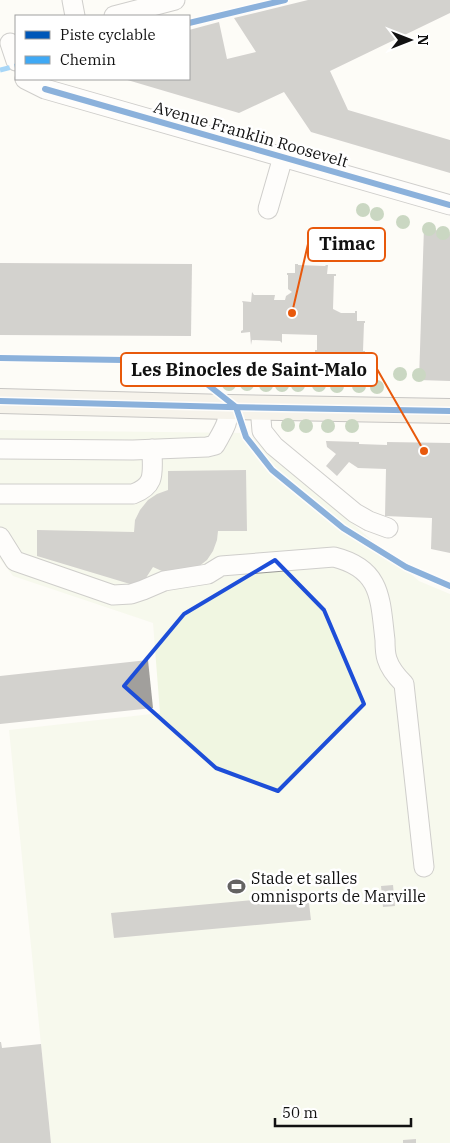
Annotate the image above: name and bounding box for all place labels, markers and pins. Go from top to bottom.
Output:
callout: Timac [308,228,385,261]
callout: Les Binocles de Saint-Malo [121,353,377,386]
place label: Stade et salles omnisports de Marville [251,868,426,906]
sports icon: Stade et salles omnisports de Marville [227,877,247,897]

